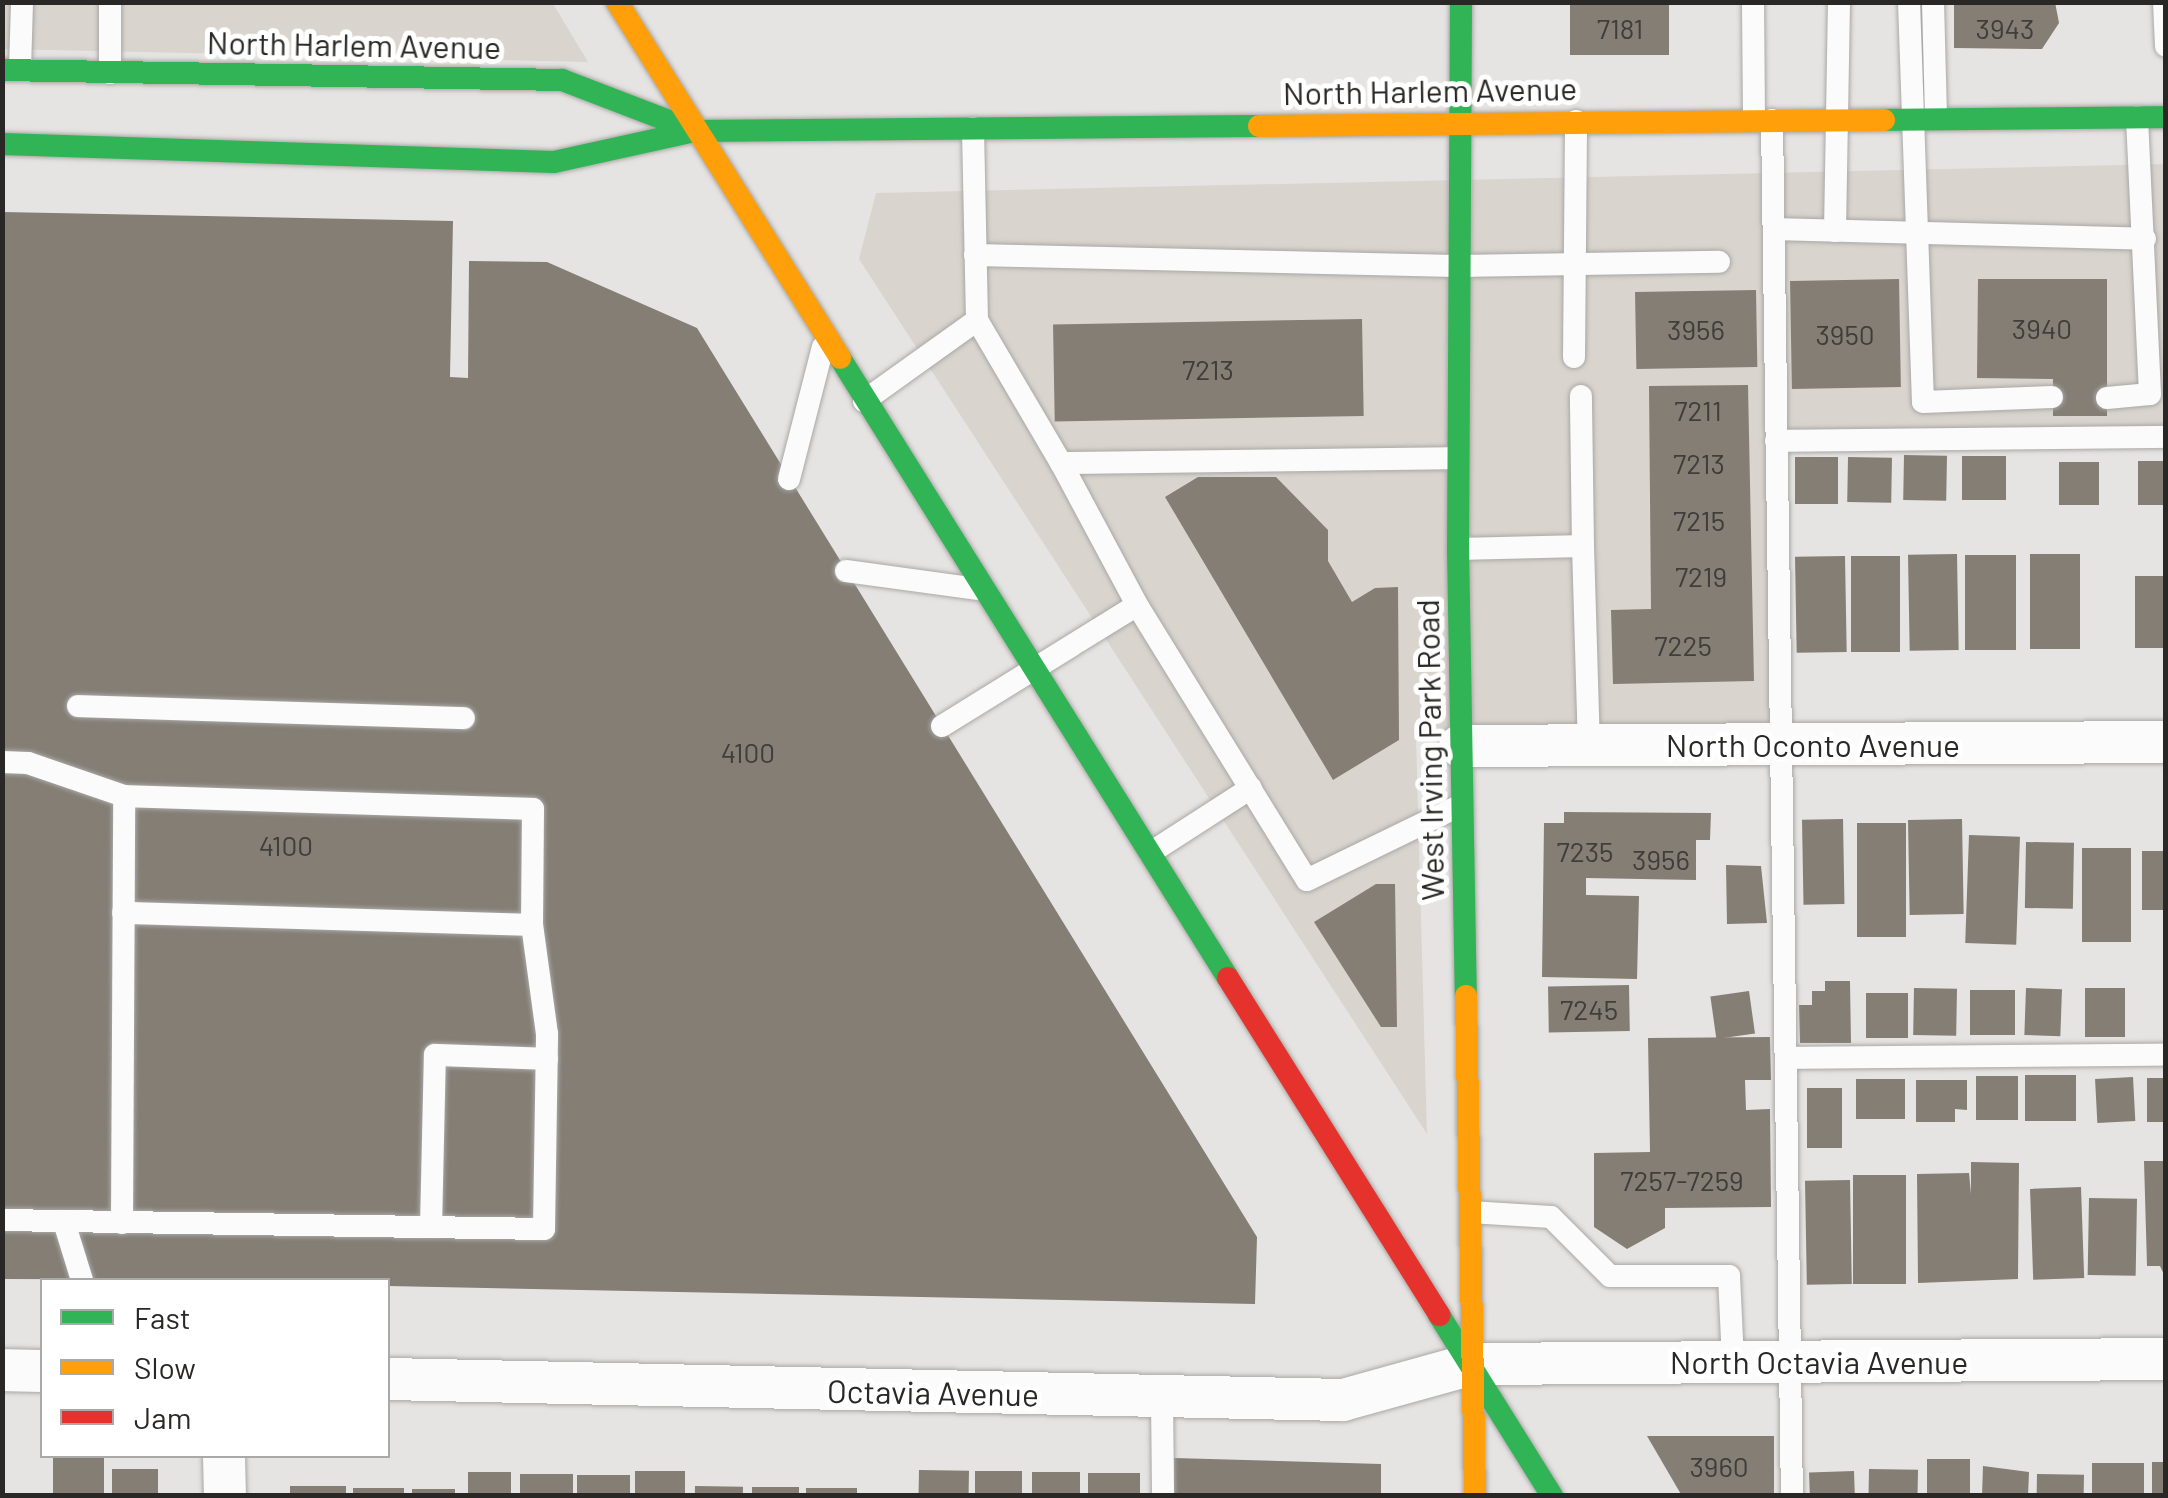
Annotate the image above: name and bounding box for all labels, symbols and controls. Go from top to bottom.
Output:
house number: 7181 [1597,11,1643,45]
house number: 3943 [1976,11,2034,45]
street label: North Harlem Avenue [207,22,501,66]
street label: North Harlem Avenue [1283,68,1577,112]
house number: 3940 [2012,311,2072,345]
house number: 3956 [1667,312,1725,346]
house number: 3950 [1815,317,1875,351]
house number: 7213 [1182,352,1234,386]
house number: 7211 [1674,393,1722,427]
house number: 7213 [1673,446,1725,480]
house number: 7215 [1673,503,1725,537]
house number: 7219 [1675,559,1727,593]
street label: West Irving Park Road [1407,599,1451,901]
house number: 7225 [1654,628,1712,662]
street label: North Oconto Avenue [1666,725,1960,763]
house number: 4100 [721,735,775,769]
house number: 4100 [259,828,313,862]
house number: 7235 [1557,834,1613,868]
house number: 3956 [1632,842,1690,876]
house number: 7245 [1560,992,1618,1026]
house number: 7257-7259 [1620,1163,1744,1197]
legend [40,1278,390,1458]
text: Fast [134,1299,191,1335]
street label: North Octavia Avenue [1670,1342,1968,1380]
text: Slow [134,1349,196,1385]
street label: Octavia Avenue [827,1371,1039,1413]
text: Jam [134,1399,191,1435]
house number: 3960 [1689,1449,1749,1483]

